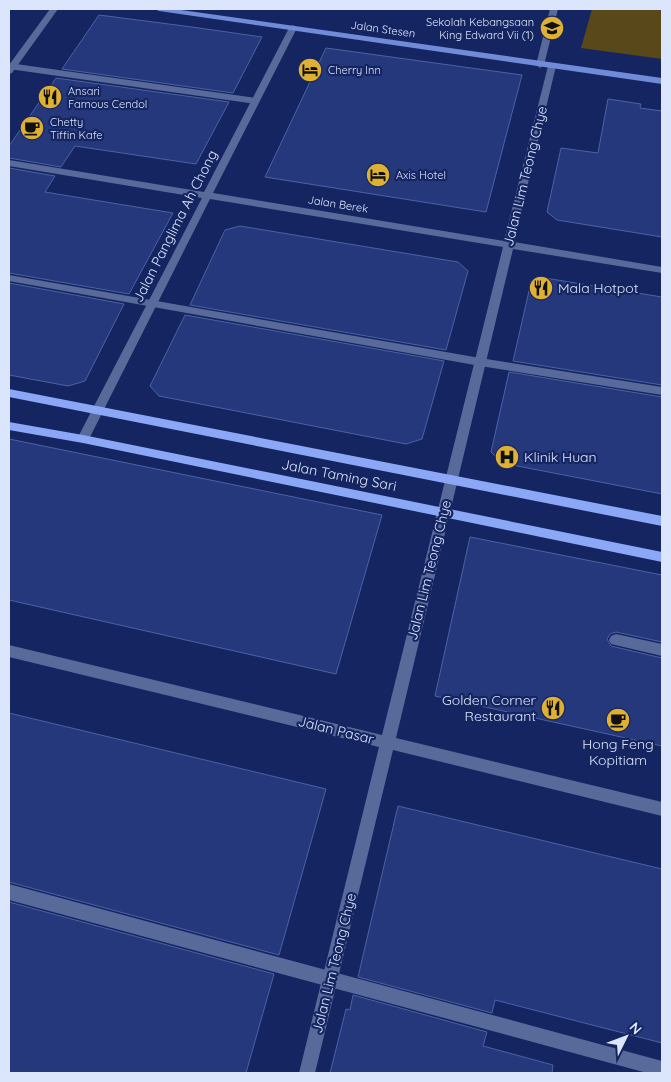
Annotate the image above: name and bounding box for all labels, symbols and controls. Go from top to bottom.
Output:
place label: Sekolah Kebangsaan King Edward Vii (1) [426,15,534,42]
school or university icon: Sekolah Kebangsaan King Edward Vii (1) [539,15,565,41]
street label: Jalan Stesen [350,18,416,40]
hotel icon: Cherry Inn [297,57,323,83]
place label: Cherry Inn [328,63,381,77]
restaurant icon: Ansari Famous Cendol [37,84,63,110]
place label: Ansari Famous Cendol [68,84,147,111]
street label: Jalan Lim Teong Chye [499,104,551,248]
cafe icon: Chetty Tiffin Kafe [19,115,45,141]
place label: Chetty Tiffin Kafe [50,115,102,142]
street label: Jalan Panglima Ah Chong [129,147,221,305]
hotel icon: Axis Hotel [365,162,391,188]
place label: Axis Hotel [396,168,446,182]
street label: Jalan Berek [307,192,369,216]
restaurant icon: Mala Hotpot [528,275,554,301]
place label: Mala Hotpot [558,279,639,297]
hospital icon: Klinik Huan [494,444,520,470]
place label: Klinik Huan [524,448,597,466]
street label: Jalan Taming Sari [280,455,398,495]
street label: Jalan Lim Teong Chye [403,498,455,642]
place label: Golden Corner Restaurant [442,691,537,725]
restaurant icon: Golden Corner Restaurant [540,695,566,721]
cafe icon: Hong Feng Kopitiam [605,707,631,733]
street label: Jalan Pasar [296,712,376,748]
place label: Hong Feng Kopitiam [582,735,654,769]
street label: Jalan Lim Teong Chye [308,891,360,1035]
north arrow [601,1012,651,1062]
text: N [626,1018,646,1038]

